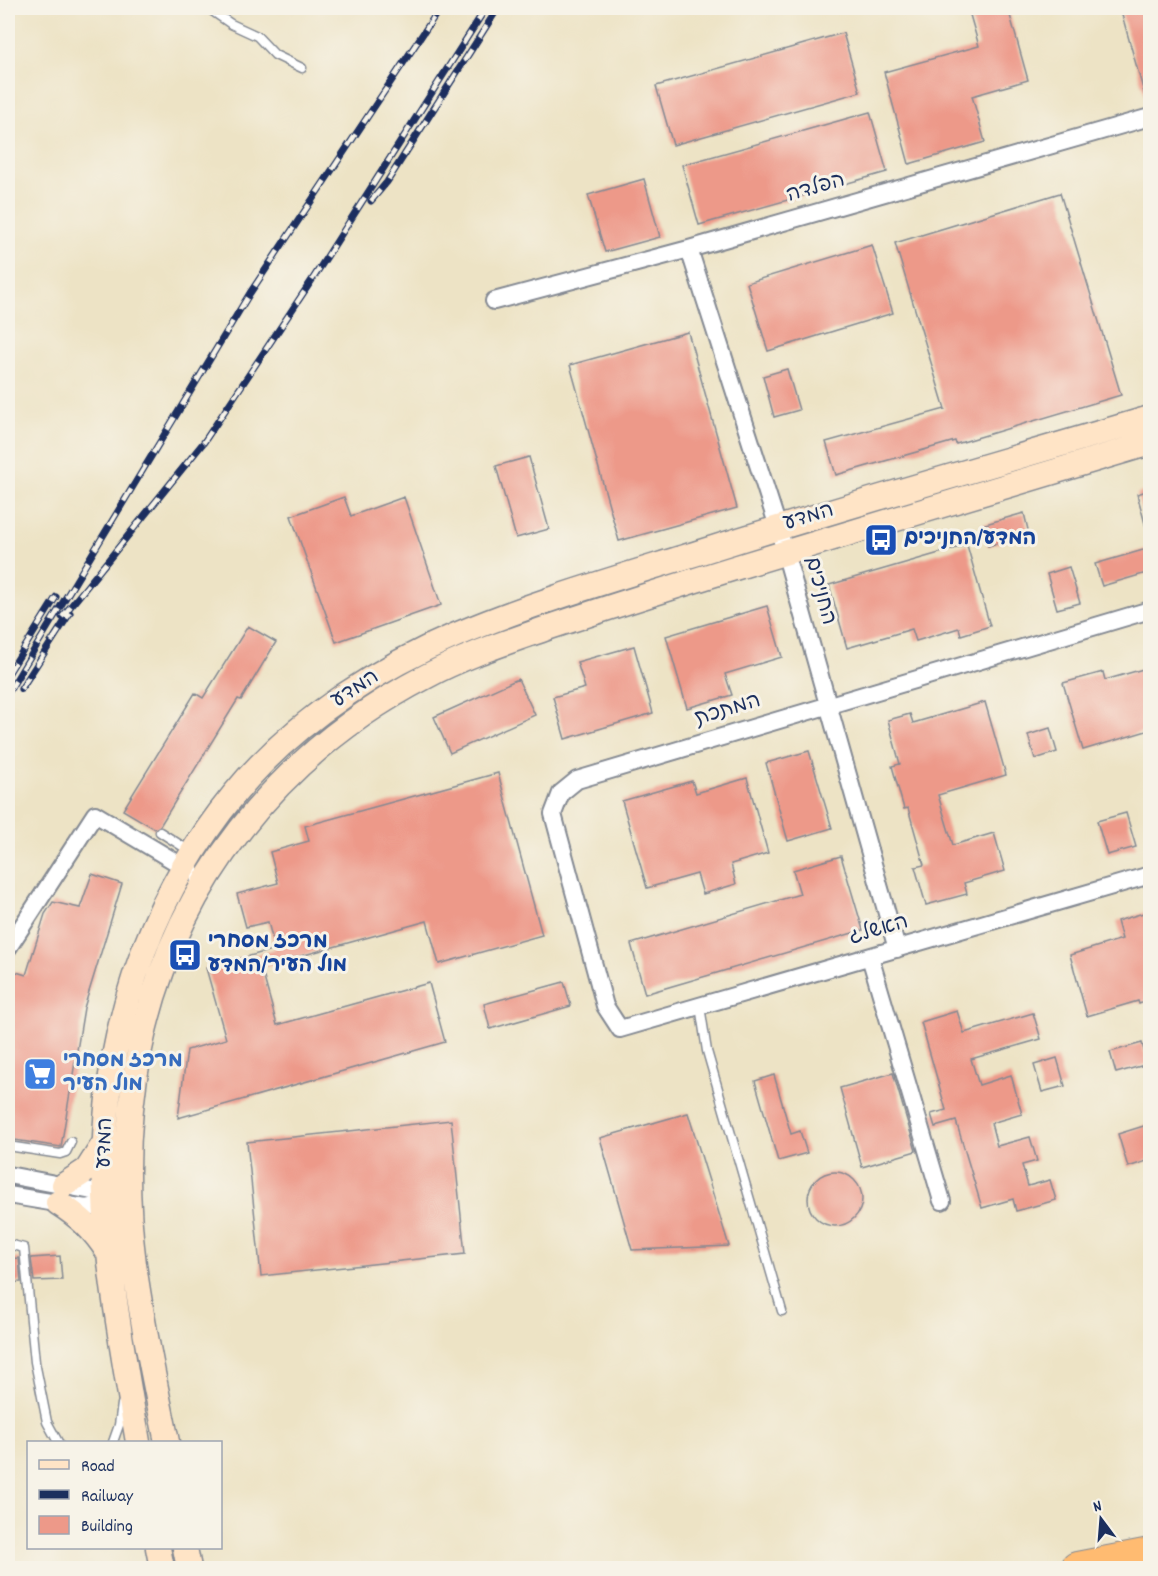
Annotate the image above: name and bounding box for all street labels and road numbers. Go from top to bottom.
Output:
street label: הפלדה [783,166,849,212]
street label: המדע [780,496,838,540]
street label: החניכים [796,553,842,629]
street label: המדע [326,663,386,717]
street label: המתכת [691,687,765,735]
street label: האשלג [846,908,912,954]
street label: המדע [90,1117,122,1169]

